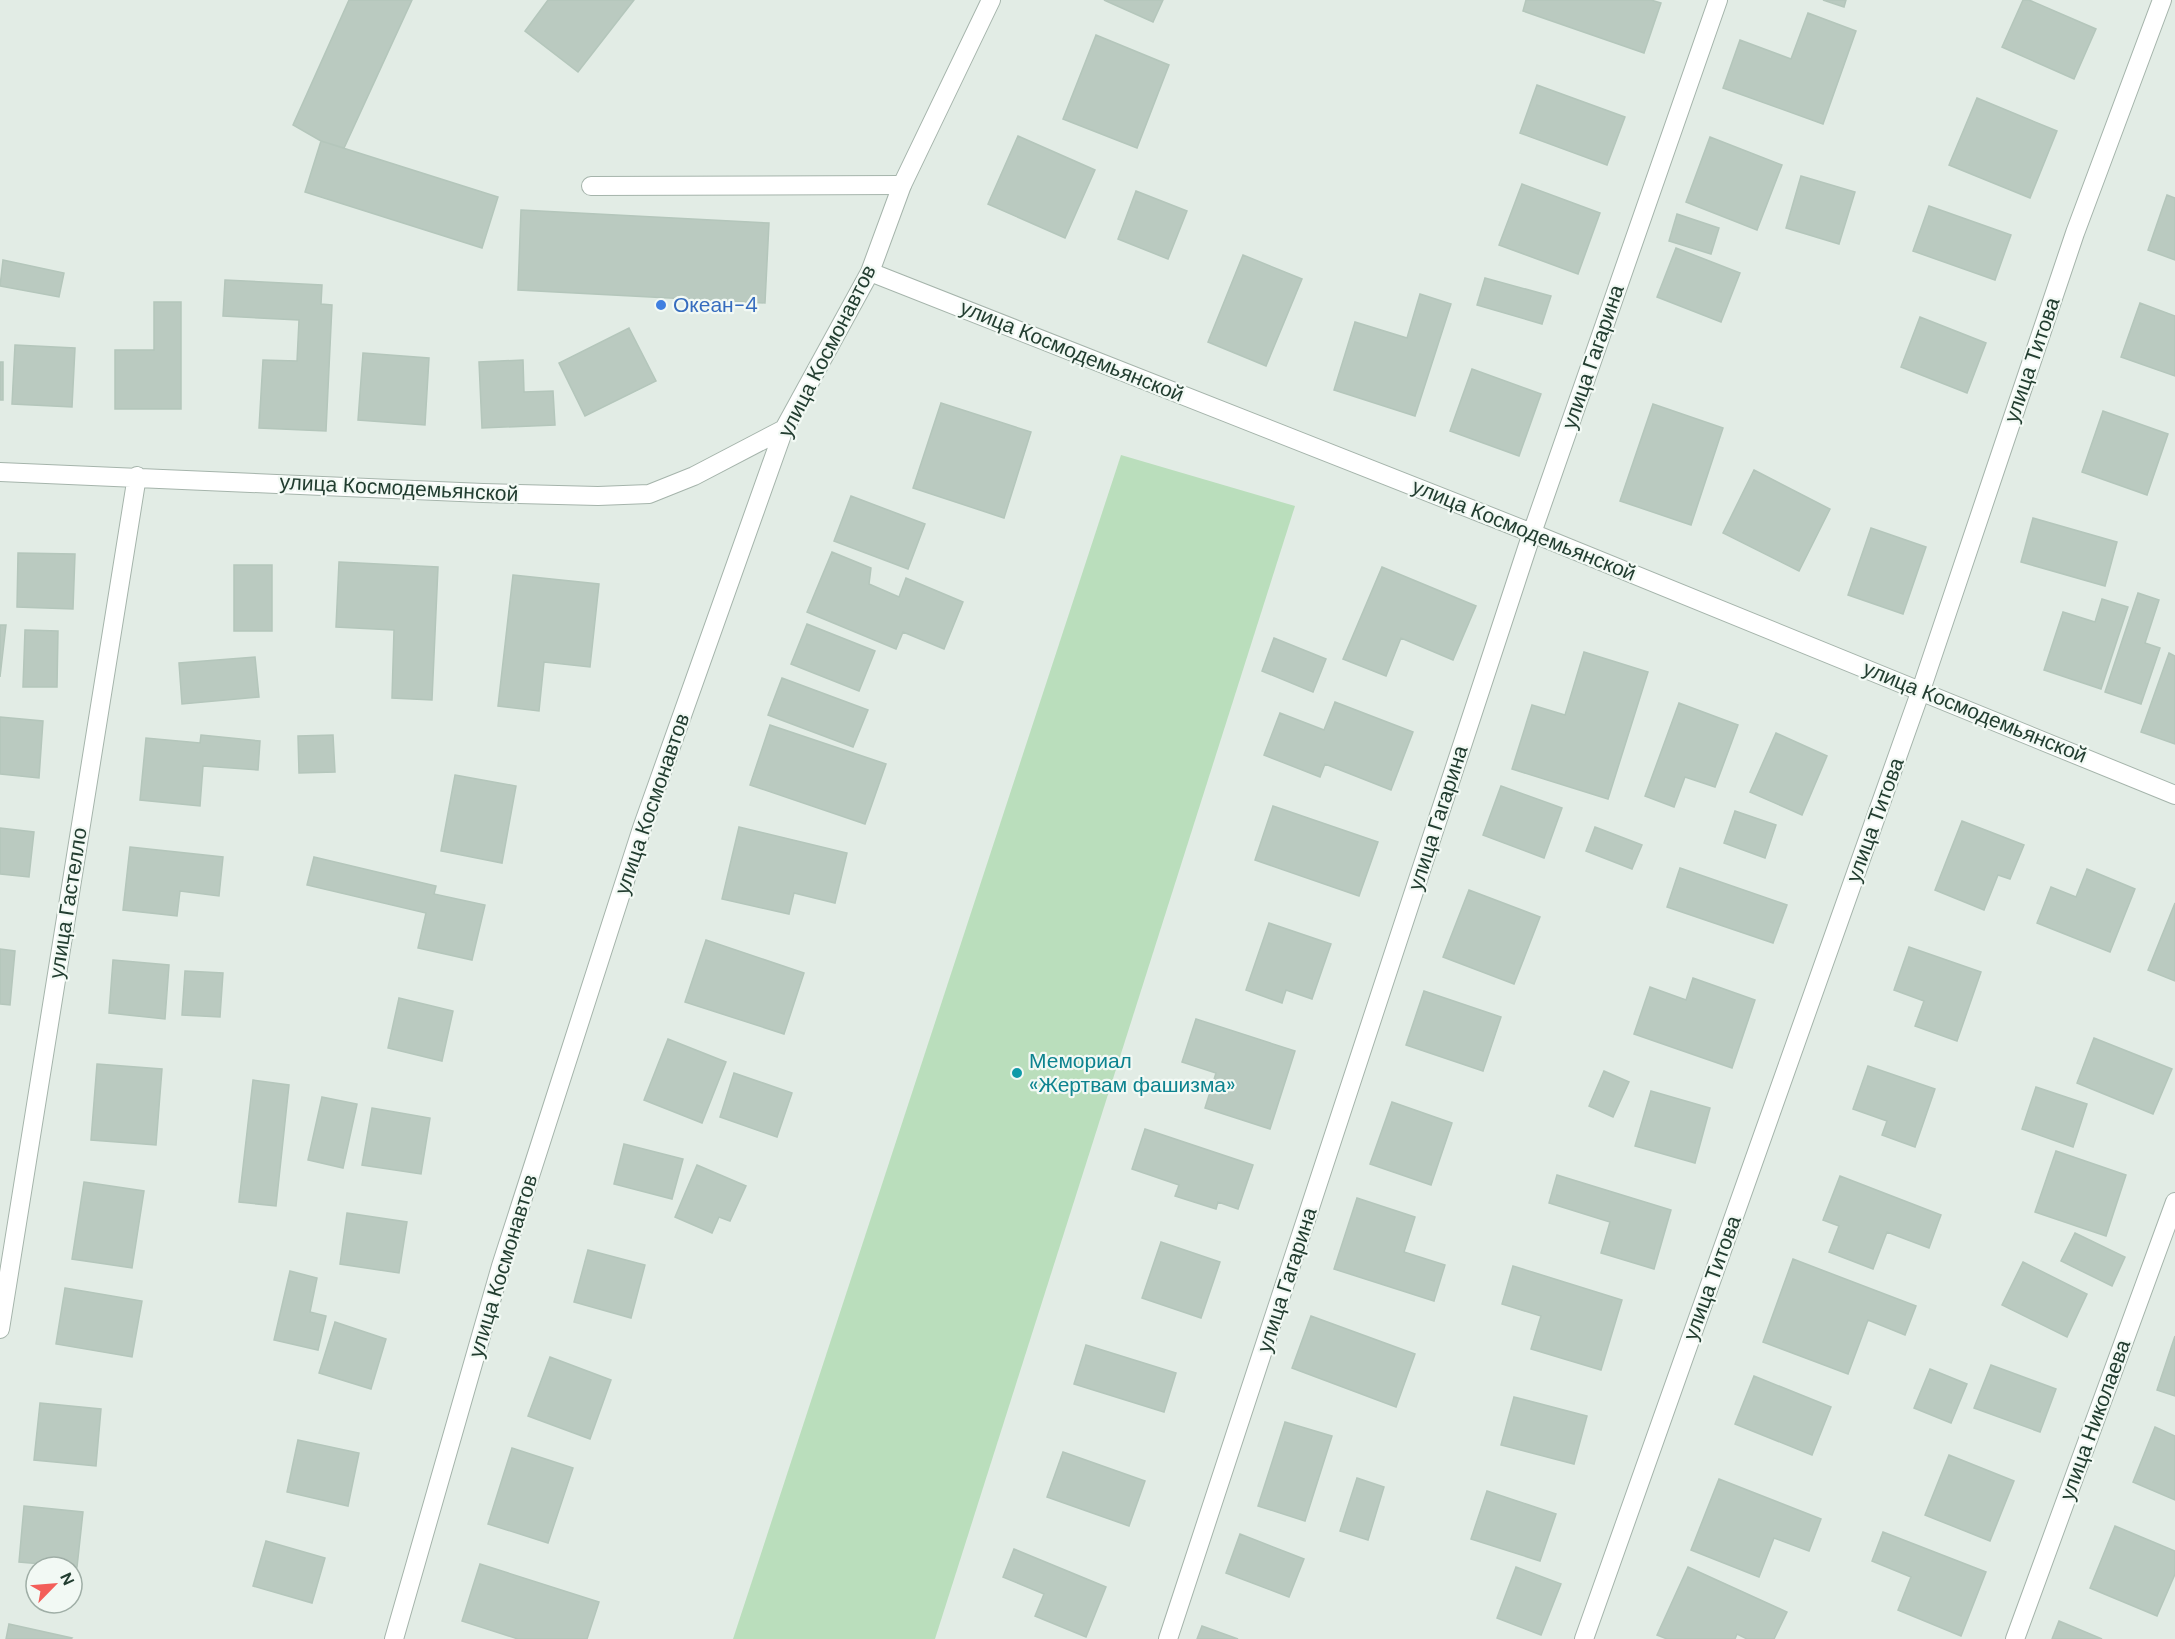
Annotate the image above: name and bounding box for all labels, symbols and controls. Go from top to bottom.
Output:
street label: улица Космонавтов [771,260,883,442]
street label: улица Гагарина [1555,281,1631,433]
place label: Океан-4 [673,291,758,319]
street label: улица Космодемьянской [956,293,1188,409]
street label: улица Титова [1997,293,2067,426]
marker: Океан-4 [654,298,668,312]
street label: улица Космодемьянской [279,468,519,508]
street label: улица Космодемьянской [1408,472,1640,588]
street label: улица Космодемьянской [1859,654,2091,770]
street label: улица Космонавтов [608,710,696,898]
street label: улица Гагарина [1401,742,1475,894]
street label: улица Титова [1840,754,1911,886]
street label: улица Гастелло [42,826,94,980]
place label: Мемориал «Жертвам фашизма» [1029,1047,1236,1099]
marker: Мемориал «Жертвам фашизма» [1010,1066,1024,1080]
street label: улица Космонавтов [462,1171,544,1361]
street label: улица Гагарина [1250,1204,1324,1356]
street label: улица Титова [1677,1212,1748,1344]
street label: улица Николаева [2053,1335,2137,1504]
north arrow [24,1555,84,1615]
text: N [55,1569,79,1589]

